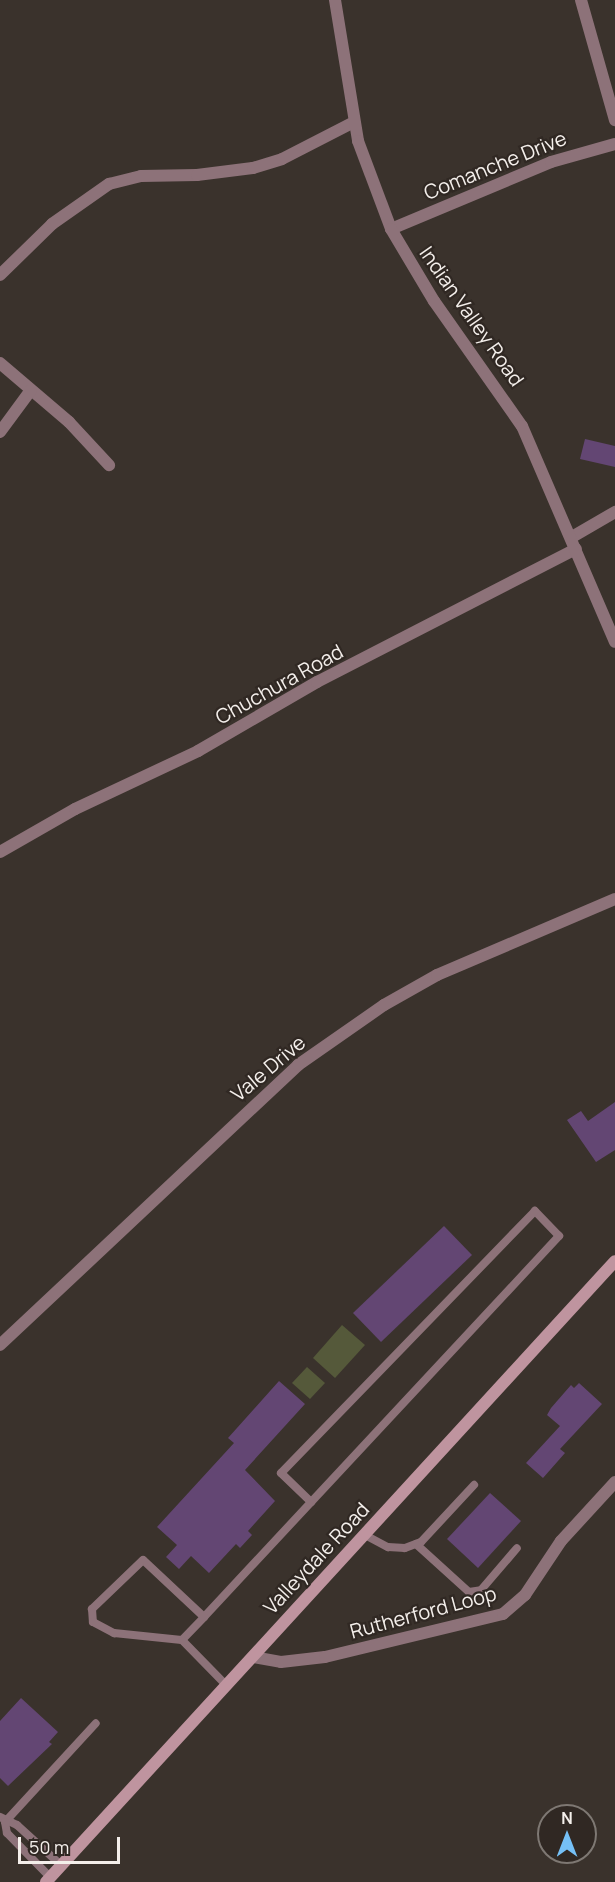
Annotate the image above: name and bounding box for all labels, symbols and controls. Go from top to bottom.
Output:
street label: Comanche Drive [420,126,570,204]
street label: Indian Valley Road [415,242,529,390]
street label: Chuchura Road [211,639,347,729]
street label: Vale Drive [226,1030,310,1106]
street label: Valleydale Road [258,1497,374,1619]
street label: Rutherford Loop [347,1581,499,1643]
north arrow [537,1804,597,1864]
text: N [561,1807,573,1829]
scale bar [21,1825,123,1863]
text: 50 m [29,1835,69,1859]

